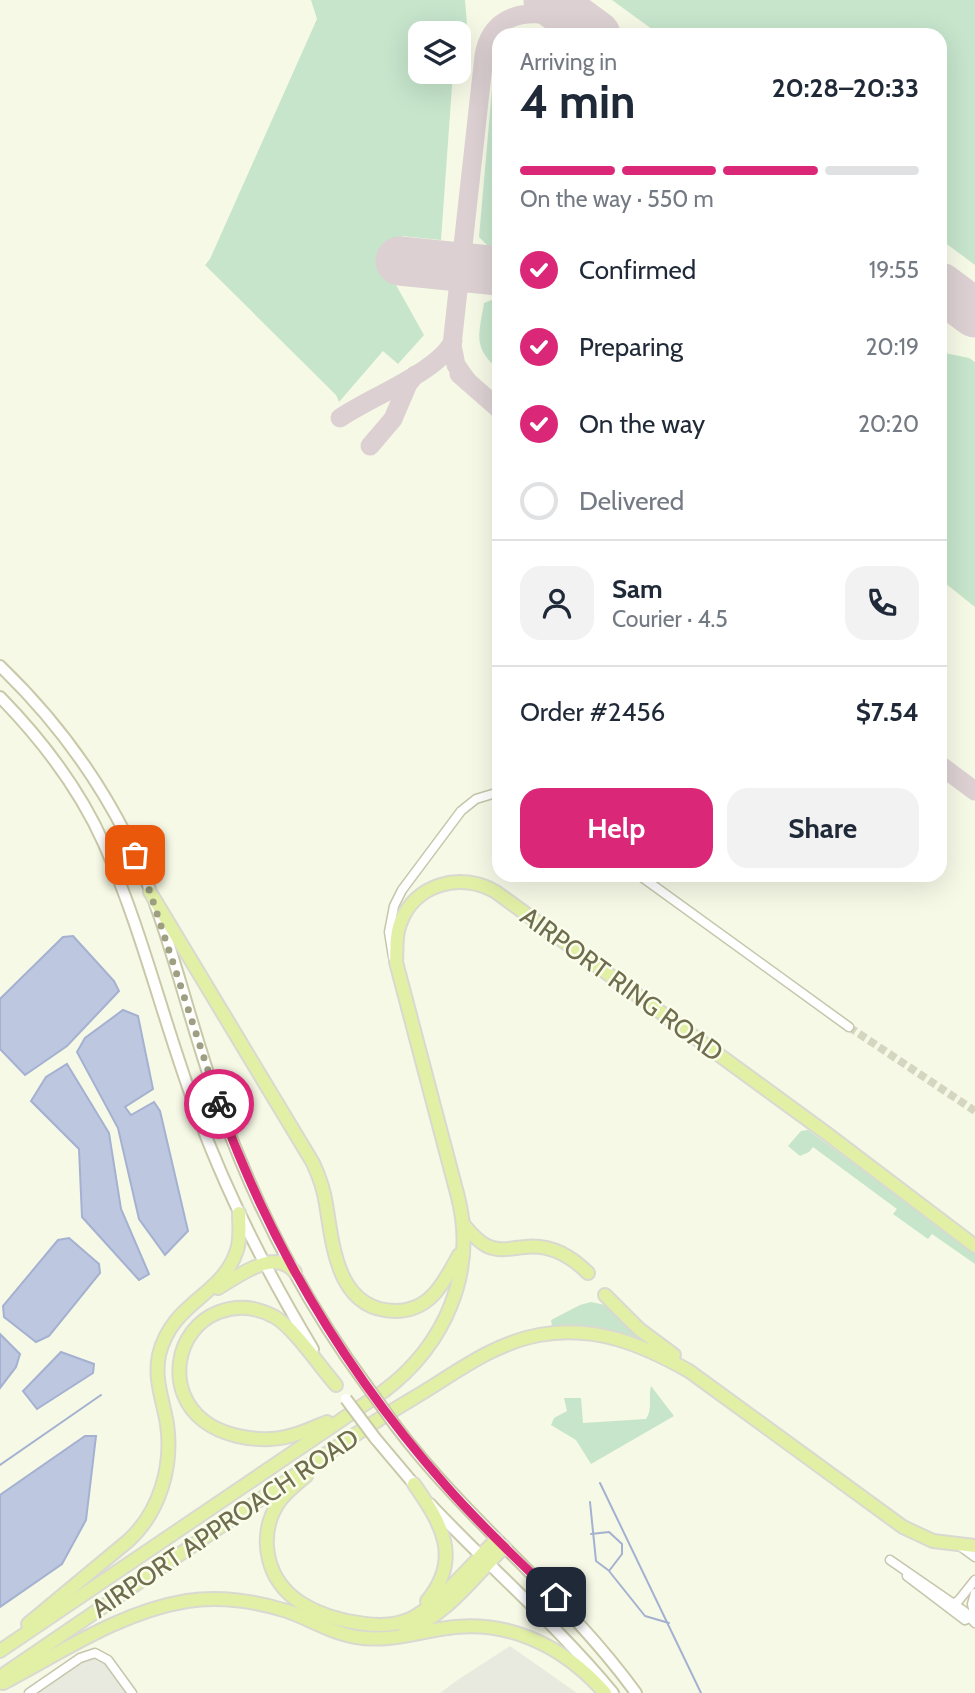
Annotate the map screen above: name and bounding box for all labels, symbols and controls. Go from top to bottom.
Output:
map controls [408,21,471,84]
button: layers [408,21,471,84]
text: Arriving in [520,48,617,76]
text: 20:28–20:33 [772,72,919,104]
text: 4 min [520,74,635,130]
text: On the way · 550 m [520,185,714,213]
icon: check [520,251,558,289]
text: Confirmed [579,254,696,286]
text: 19:55 [869,256,919,284]
icon: check [520,328,558,366]
text: Preparing [579,331,683,363]
text: 20:19 [866,333,919,361]
icon: check [520,405,558,443]
text: On the way [579,408,705,440]
text: 20:20 [858,410,919,438]
text: Delivered [579,485,684,517]
button: person [520,566,594,640]
button: phone [845,566,919,640]
text: Sam [612,573,663,605]
text: Courier · 4.5 [612,605,728,633]
text: Order #2456 [520,696,665,728]
text: $7.54 [856,696,919,728]
button: Help [520,788,713,868]
button: Share [727,788,919,868]
pin [105,825,165,885]
icon: bag [116,836,154,874]
street label: AIRPORT RING ROAD [514,900,730,1068]
courier [184,1069,254,1139]
icon: bike [200,1085,238,1123]
street label: AIRPORT APPROACH ROAD [85,1421,365,1625]
pin [526,1567,586,1627]
icon: home [537,1578,575,1616]

